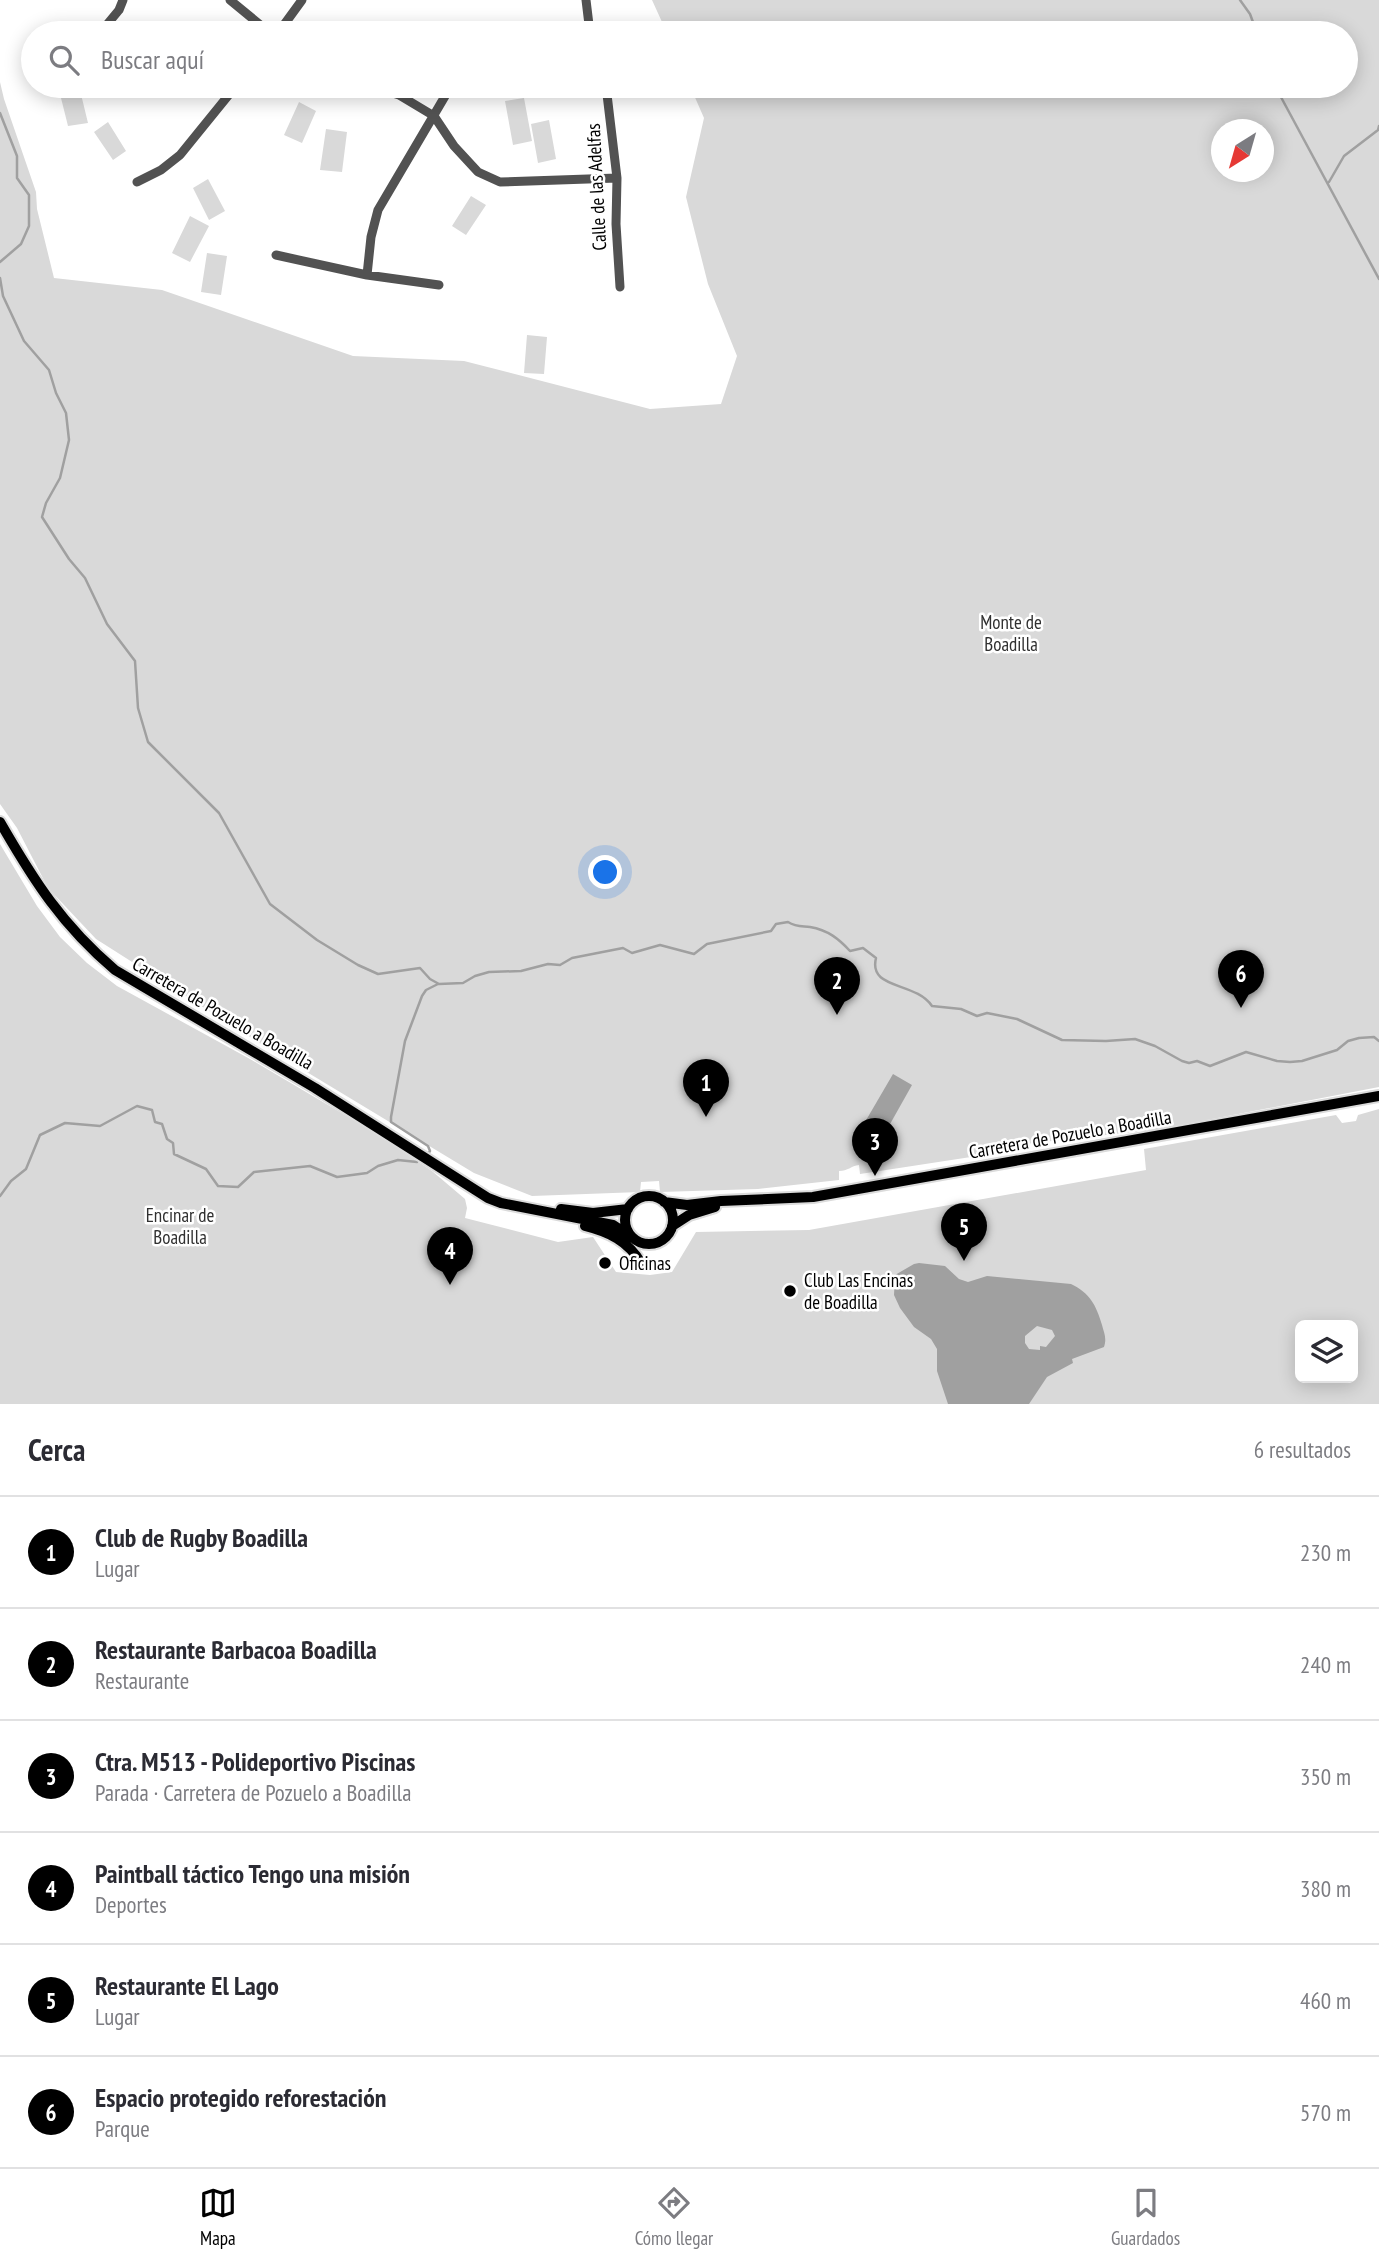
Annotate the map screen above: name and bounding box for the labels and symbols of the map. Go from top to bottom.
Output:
north arrow [1211,119,1274,182]
street label: Calle de las Adelfas [581,123,611,251]
park label: Monte de Boadilla [980,610,1042,656]
your location [588,855,622,889]
pin: 6 [1218,950,1264,1008]
street label: Carretera de Pozuelo a Boadilla [128,951,318,1075]
pin: 2 [814,957,860,1015]
pin: 1 [683,1059,729,1117]
street label: Carretera de Pozuelo a Boadilla [967,1104,1173,1164]
pin: 3 [852,1118,898,1176]
park label: Encinar de Boadilla [146,1203,214,1249]
pin: 5 [941,1203,987,1261]
pin: 4 [427,1227,473,1285]
place label: Oficinas [619,1251,671,1275]
marker: Oficinas [597,1255,613,1271]
place label: Club Las Encinas de Boadilla [804,1268,913,1314]
marker: Club Las Encinas de Boadilla [782,1283,798,1299]

